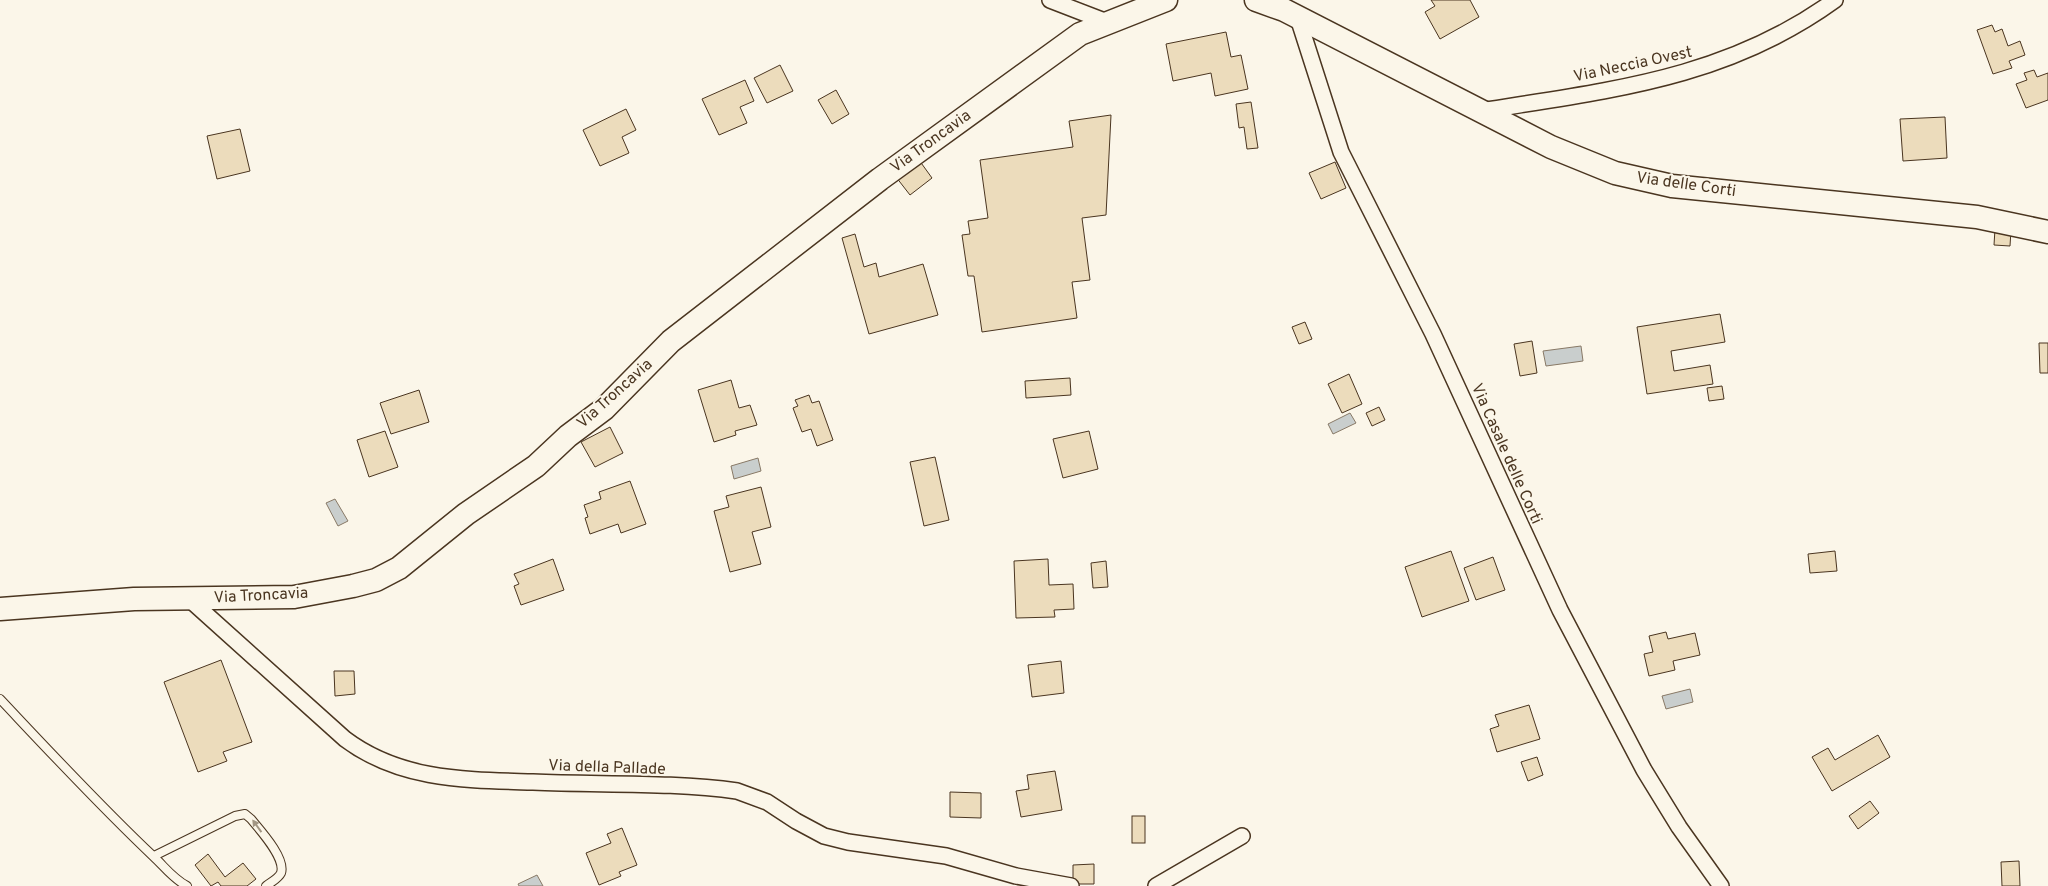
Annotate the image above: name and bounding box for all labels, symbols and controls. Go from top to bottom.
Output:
street label: Via Neccia Ovest [1572,43,1694,87]
street label: Via Troncavia [887,106,975,178]
street label: Via delle Corti [1635,168,1737,202]
street label: Via Troncavia [573,355,657,433]
street label: Via Casale delle Corti [1466,381,1546,527]
street label: Via Troncavia [213,584,309,608]
street label: Via della Pallade [548,756,666,780]
one-way arrow [252,819,262,833]

